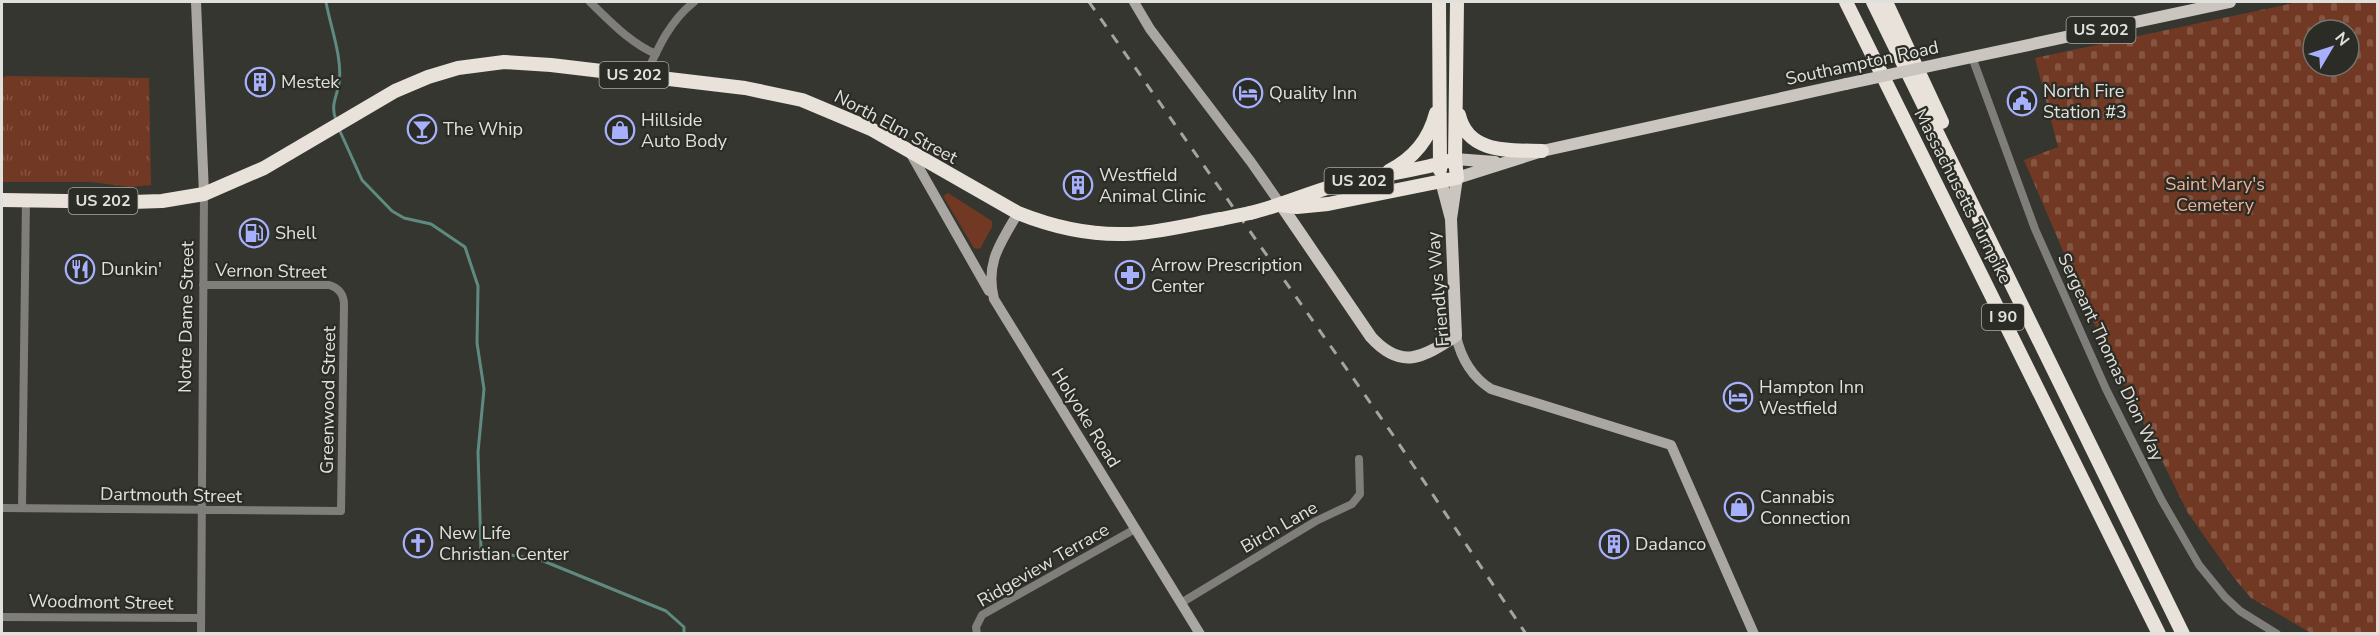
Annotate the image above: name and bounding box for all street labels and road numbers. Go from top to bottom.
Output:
road number: US 202 [2066,17,2136,43]
street label: Southampton Road [1783,35,1941,91]
road number: US 202 [600,62,668,88]
street label: North Elm Street [830,84,962,170]
street label: Massachusetts Turnpike [1908,104,2018,288]
road number: US 202 [1324,168,1394,194]
road number: US 202 [68,188,138,214]
street label: Friendlys Way [1421,230,1455,348]
street label: Notre Dame Street [173,240,199,393]
street label: Sergeant Thomas Dion Way [2052,249,2170,466]
street label: Vernon Street [214,258,328,284]
road number: I 90 [1982,304,2024,330]
street label: Greenwood Street [315,325,341,474]
street label: Holyoke Road [1046,364,1126,472]
street label: Dartmouth Street [100,482,243,508]
street label: Birch Lane [1236,495,1322,559]
street label: Ridgeview Terrace [973,517,1113,613]
street label: Woodmont Street [28,589,174,615]

